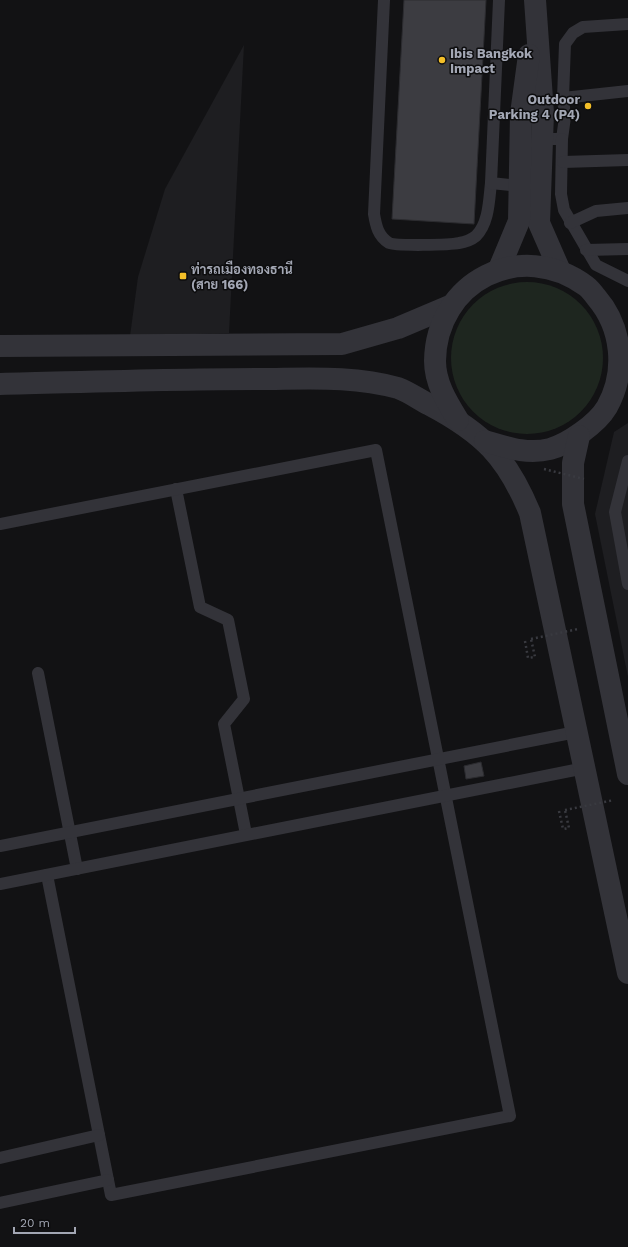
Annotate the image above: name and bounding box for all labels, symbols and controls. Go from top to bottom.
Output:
place label: Ibis Bangkok Impact [450,46,533,76]
marker: Ibis Bangkok Impact [437,55,447,65]
place label: Outdoor Parking 4 (P4) [489,92,580,122]
marker: Outdoor Parking 4 (P4) [583,101,593,111]
place label: ท่ารถเมืองทองธานี (สาย 166) [191,260,293,292]
marker: ท่ารถเมืองทองธานี (สาย 166) [178,271,188,281]
scale bar [14,1209,75,1235]
text: 20 m [20,1216,50,1230]

